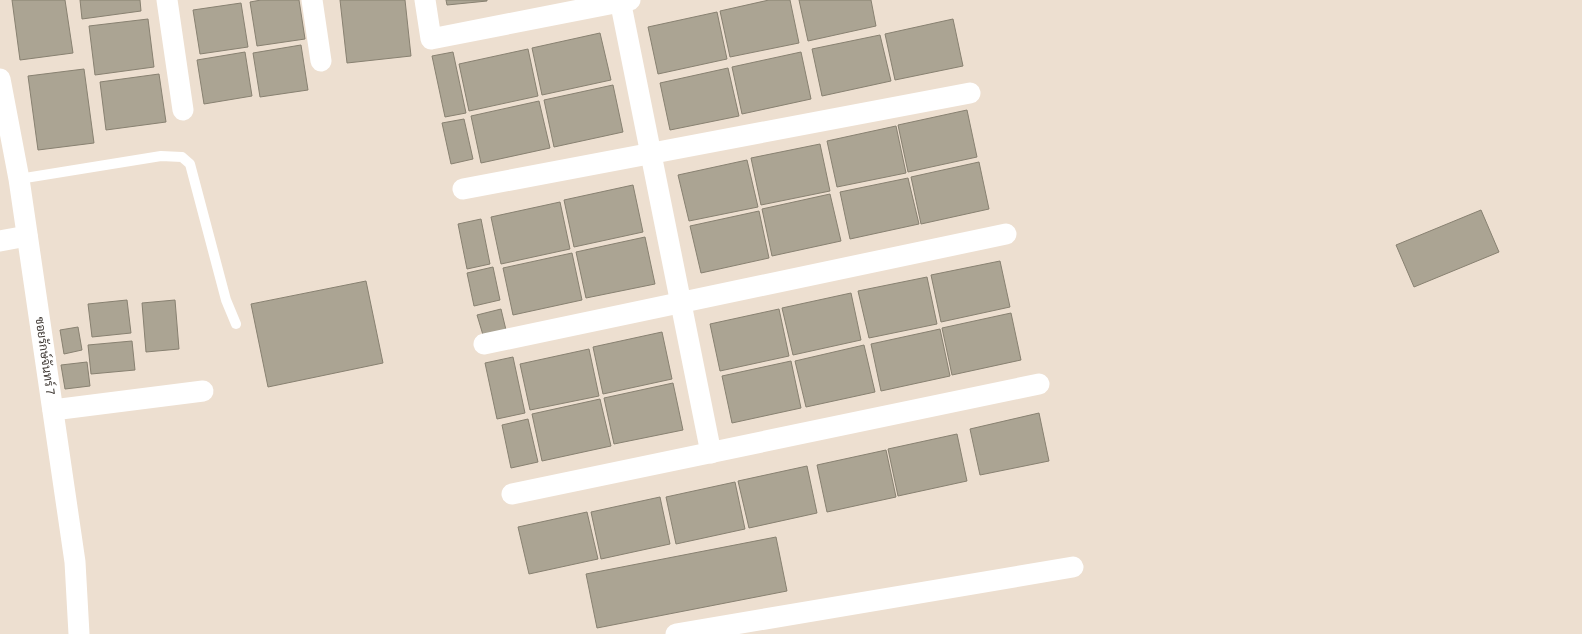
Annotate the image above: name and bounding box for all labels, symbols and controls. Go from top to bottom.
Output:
street label: ซอยรักษ์จันทร์ 7 [31,316,58,396]

